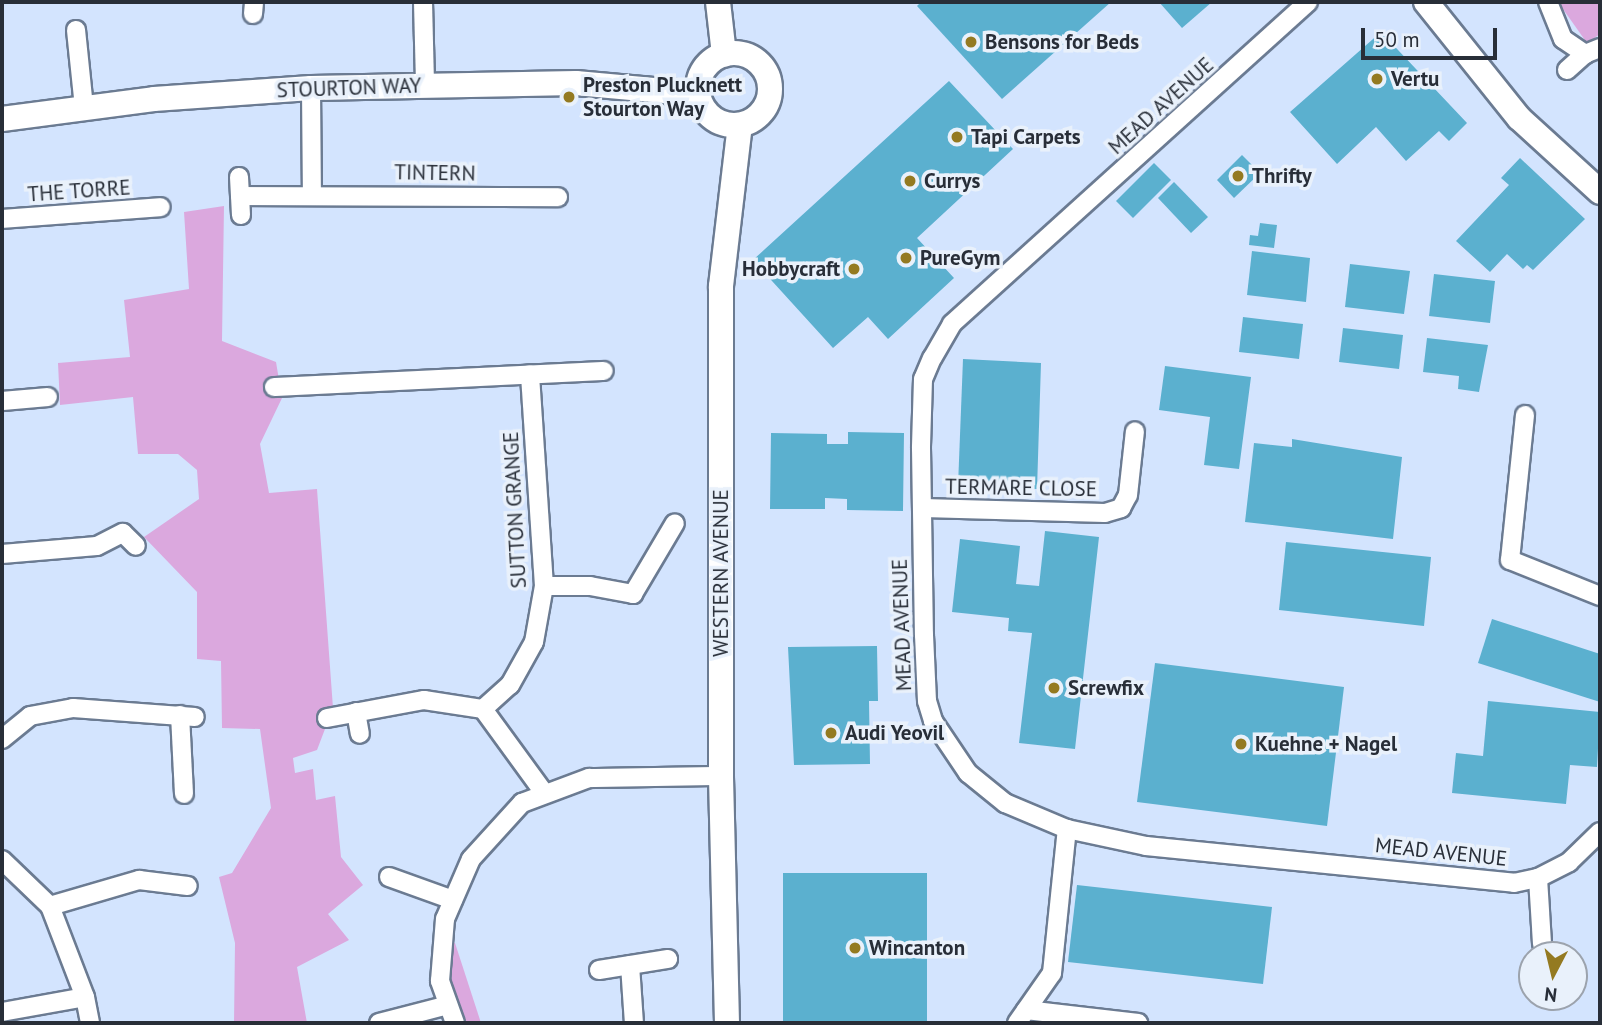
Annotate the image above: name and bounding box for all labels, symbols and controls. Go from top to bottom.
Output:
scale bar [1364,14,1500,58]
text: 50 m [1374,26,1420,53]
place label: Bensons for Beds [985,29,1139,55]
marker: Bensons for Beds [963,34,979,50]
street label: MEAD AVENUE [1103,52,1219,160]
place label: Vertu [1391,66,1439,92]
marker: Vertu [1369,71,1385,87]
place label: Preston Plucknett Stourton Way [583,72,742,122]
street label: STOURTON WAY [276,73,422,103]
marker: Preston Plucknett Stourton Way [561,89,577,105]
place label: Tapi Carpets [971,124,1081,150]
marker: Tapi Carpets [949,129,965,145]
street label: TINTERN [394,160,476,186]
place label: Thrifty [1252,163,1312,189]
place label: Currys [924,168,980,194]
marker: Thrifty [1230,168,1246,184]
marker: Currys [902,173,918,189]
street label: THE TORRE [26,175,132,207]
place label: PureGym [920,245,1000,271]
marker: PureGym [898,250,914,266]
place label: Hobbycraft [742,256,840,282]
marker: Hobbycraft [846,261,862,277]
street label: SUTTON GRANGE [498,431,532,589]
street label: TERMARE CLOSE [945,474,1097,502]
street label: WESTERN AVENUE [708,489,734,657]
street label: MEAD AVENUE [887,558,917,692]
place label: Screwfix [1068,675,1144,701]
marker: Screwfix [1046,680,1062,696]
place label: Audi Yeovil [845,720,945,746]
marker: Audi Yeovil [823,725,839,741]
place label: Kuehne + Nagel [1255,731,1397,757]
marker: Kuehne + Nagel [1233,736,1249,752]
street label: MEAD AVENUE [1373,833,1509,871]
place label: Wincanton [869,935,965,961]
marker: Wincanton [847,940,863,956]
north arrow [1518,941,1588,1011]
text: N [1543,982,1558,1008]

